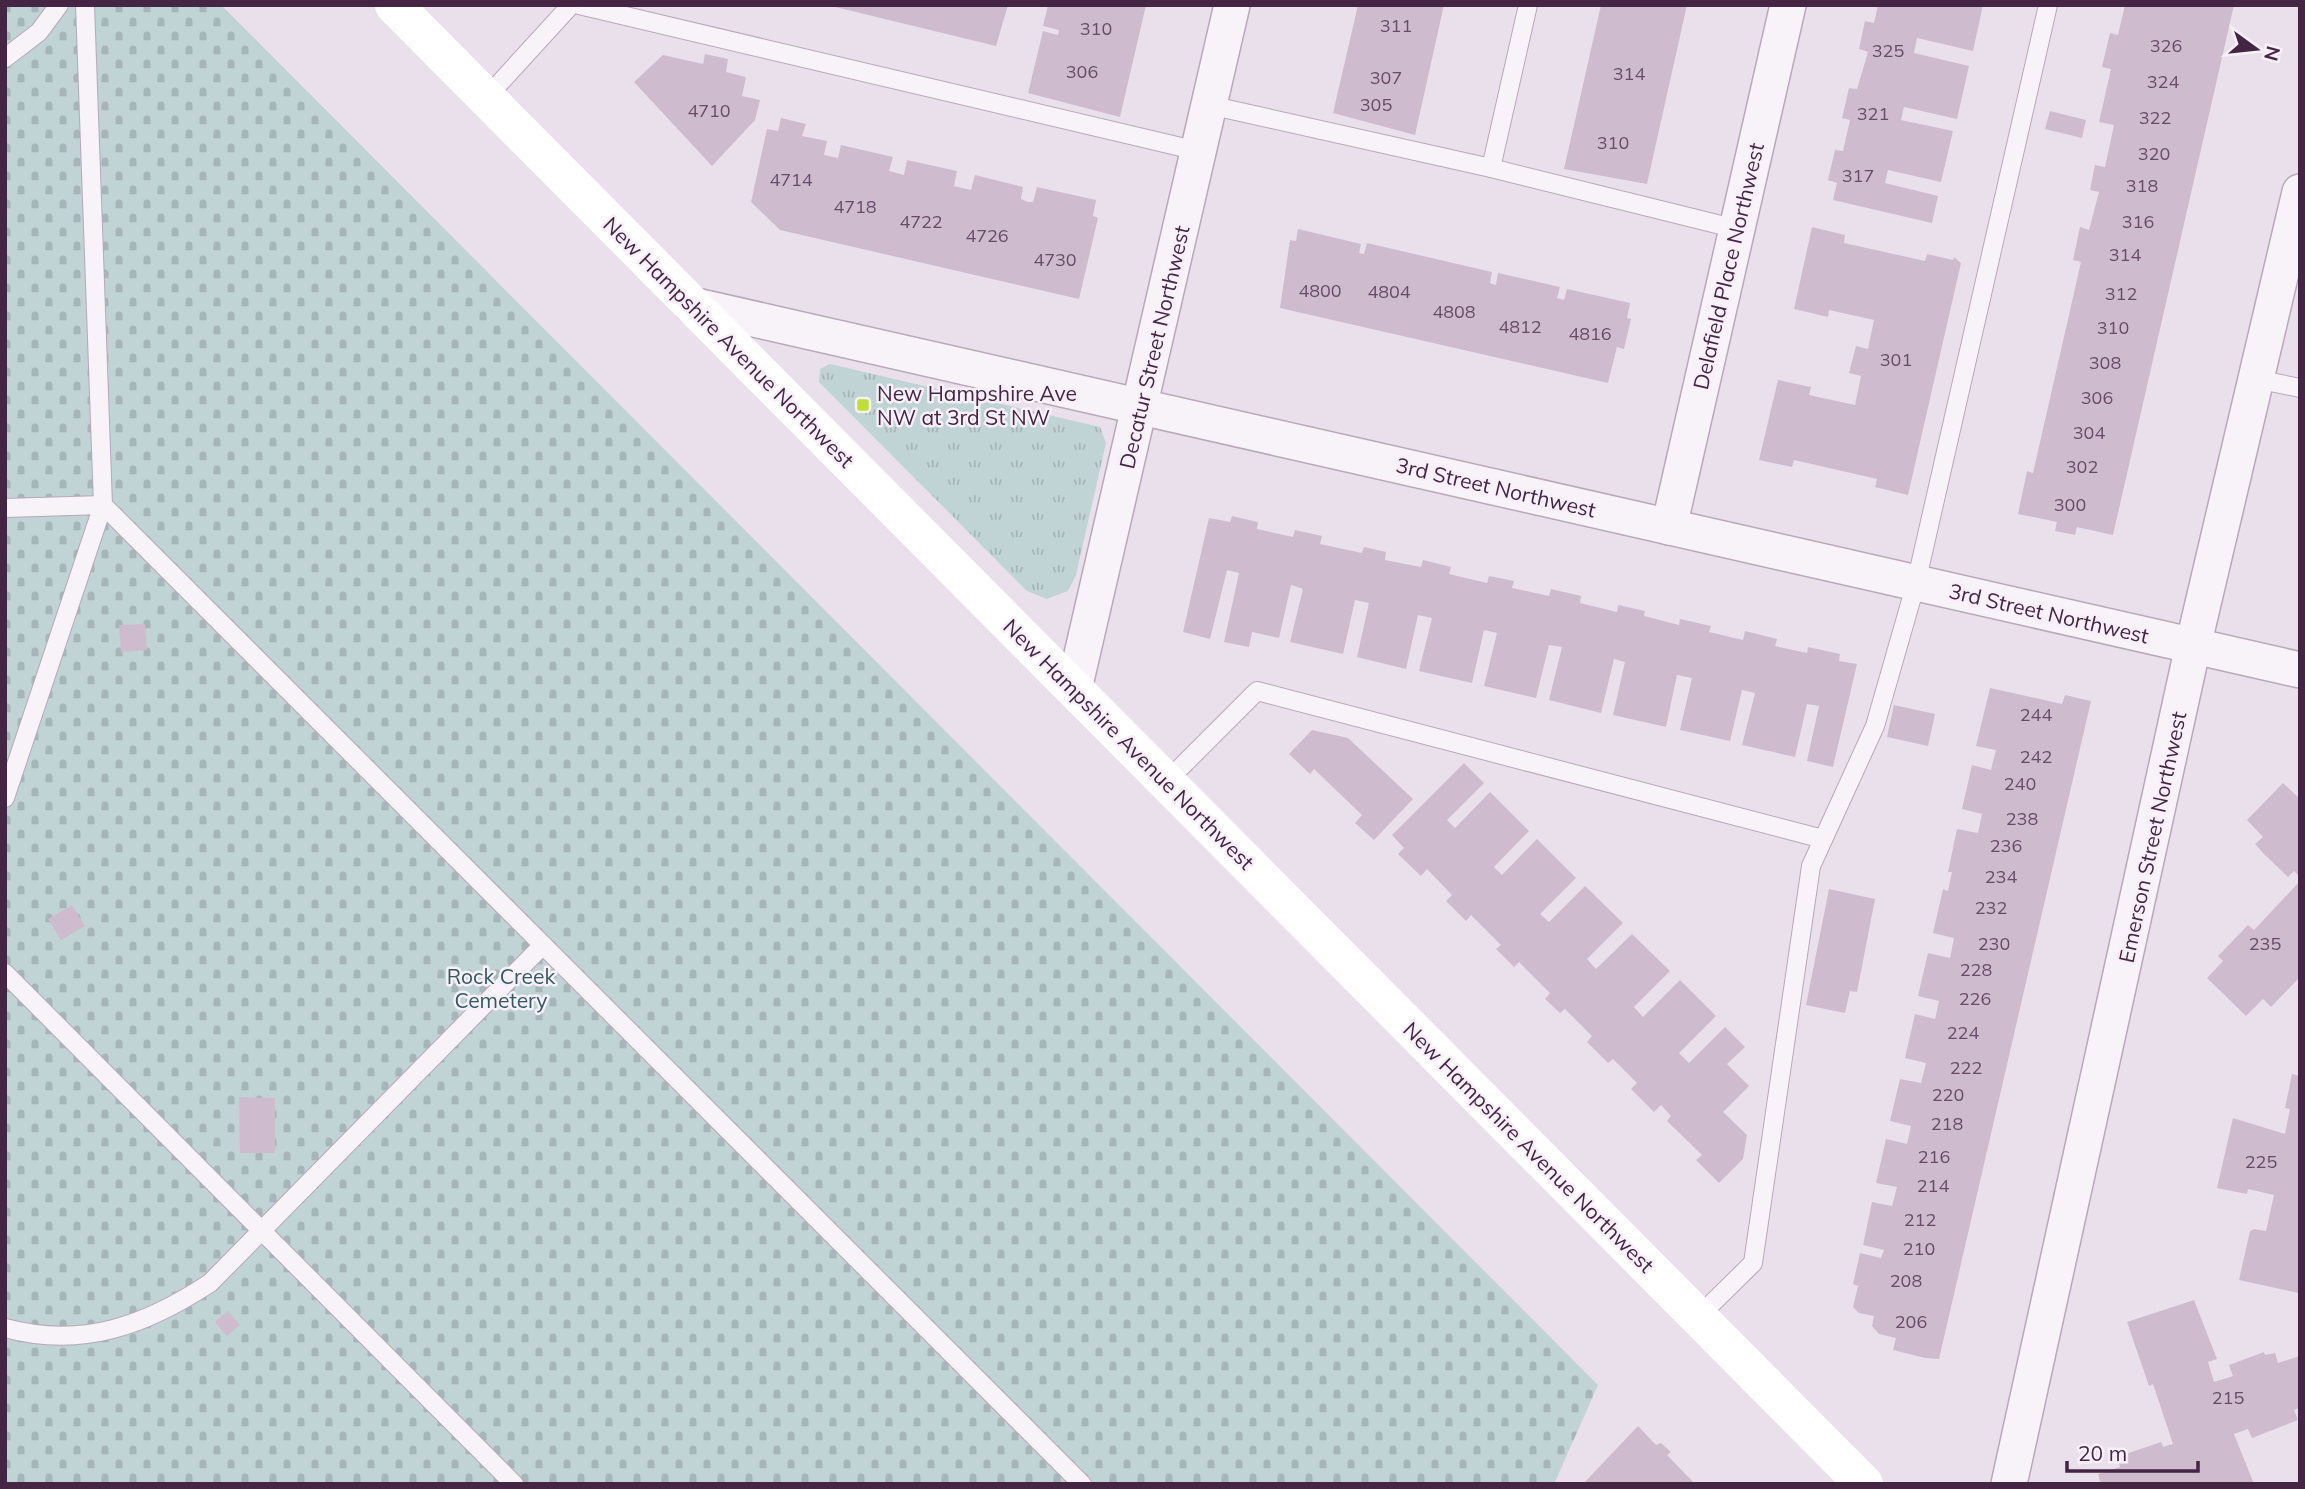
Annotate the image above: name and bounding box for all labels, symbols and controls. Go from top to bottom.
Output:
house number: 311 [1380,14,1412,37]
north arrow [2221,14,2291,84]
house number: 310 [1080,17,1112,40]
house number: 326 [2150,34,2182,57]
house number: 325 [1872,39,1904,62]
text: N [2259,43,2286,63]
house number: 306 [1066,60,1098,83]
house number: 314 [1613,62,1645,85]
house number: 307 [1370,66,1402,89]
house number: 324 [2147,70,2179,93]
house number: 305 [1360,93,1392,116]
house number: 4710 [687,99,731,122]
house number: 321 [1857,102,1889,125]
house number: 322 [2139,106,2171,129]
house number: 310 [1597,131,1629,154]
street label: Delafield Place Northwest [1687,140,1769,392]
house number: 320 [2138,142,2170,165]
house number: 317 [1842,164,1874,187]
house number: 4714 [769,168,813,191]
house number: 318 [2126,174,2158,197]
house number: 4718 [833,195,877,218]
house number: 4722 [899,210,943,233]
house number: 316 [2122,210,2154,233]
street label: New Hampshire Avenue Northwest [598,211,860,473]
street label: Decatur Street Northwest [1113,223,1195,471]
house number: 4726 [965,224,1009,247]
house number: 314 [2109,243,2141,266]
house number: 4730 [1033,248,1077,271]
house number: 4800 [1298,279,1342,302]
house number: 4804 [1367,280,1411,303]
house number: 312 [2105,282,2137,305]
house number: 4808 [1432,300,1476,323]
house number: 4812 [1498,315,1542,338]
house number: 310 [2097,316,2129,339]
house number: 4816 [1568,322,1612,345]
house number: 301 [1880,348,1912,371]
house number: 308 [2089,351,2121,374]
place label: New Hampshire Ave NW at 3rd St NW [877,380,1077,430]
house number: 306 [2081,386,2113,409]
marker: New Hampshire Ave NW at 3rd St NW [855,397,871,413]
house number: 304 [2073,421,2105,444]
street label: 3rd Street Northwest [1394,451,1598,523]
house number: 302 [2066,455,2098,478]
house number: 300 [2054,493,2086,516]
street label: 3rd Street Northwest [1947,577,2151,649]
street label: New Hampshire Avenue Northwest [998,613,1260,875]
house number: 244 [2020,703,2052,726]
street label: Emerson Street Northwest [2113,709,2191,965]
house number: 242 [2020,745,2052,768]
house number: 240 [2004,772,2036,795]
house number: 238 [2006,807,2038,830]
house number: 236 [1990,834,2022,857]
house number: 234 [1985,865,2017,888]
house number: 232 [1975,896,2007,919]
house number: 230 [1978,932,2010,955]
house number: 235 [2249,932,2281,955]
house number: 228 [1960,958,1992,981]
park label: Rock Creek Cemetery [447,963,555,1013]
house number: 226 [1959,987,1991,1010]
street label: New Hampshire Avenue Northwest [1398,1016,1660,1278]
house number: 224 [1947,1021,1979,1044]
house number: 222 [1950,1056,1982,1079]
house number: 220 [1932,1083,1964,1106]
house number: 218 [1931,1112,1963,1135]
house number: 216 [1918,1145,1950,1168]
house number: 225 [2245,1150,2277,1173]
house number: 214 [1917,1174,1949,1197]
house number: 212 [1904,1208,1936,1231]
house number: 210 [1903,1237,1935,1260]
house number: 208 [1890,1269,1922,1292]
house number: 206 [1895,1310,1927,1333]
house number: 215 [2212,1386,2244,1409]
scale bar [2067,1430,2198,1474]
text: 20 m [2078,1440,2127,1466]

